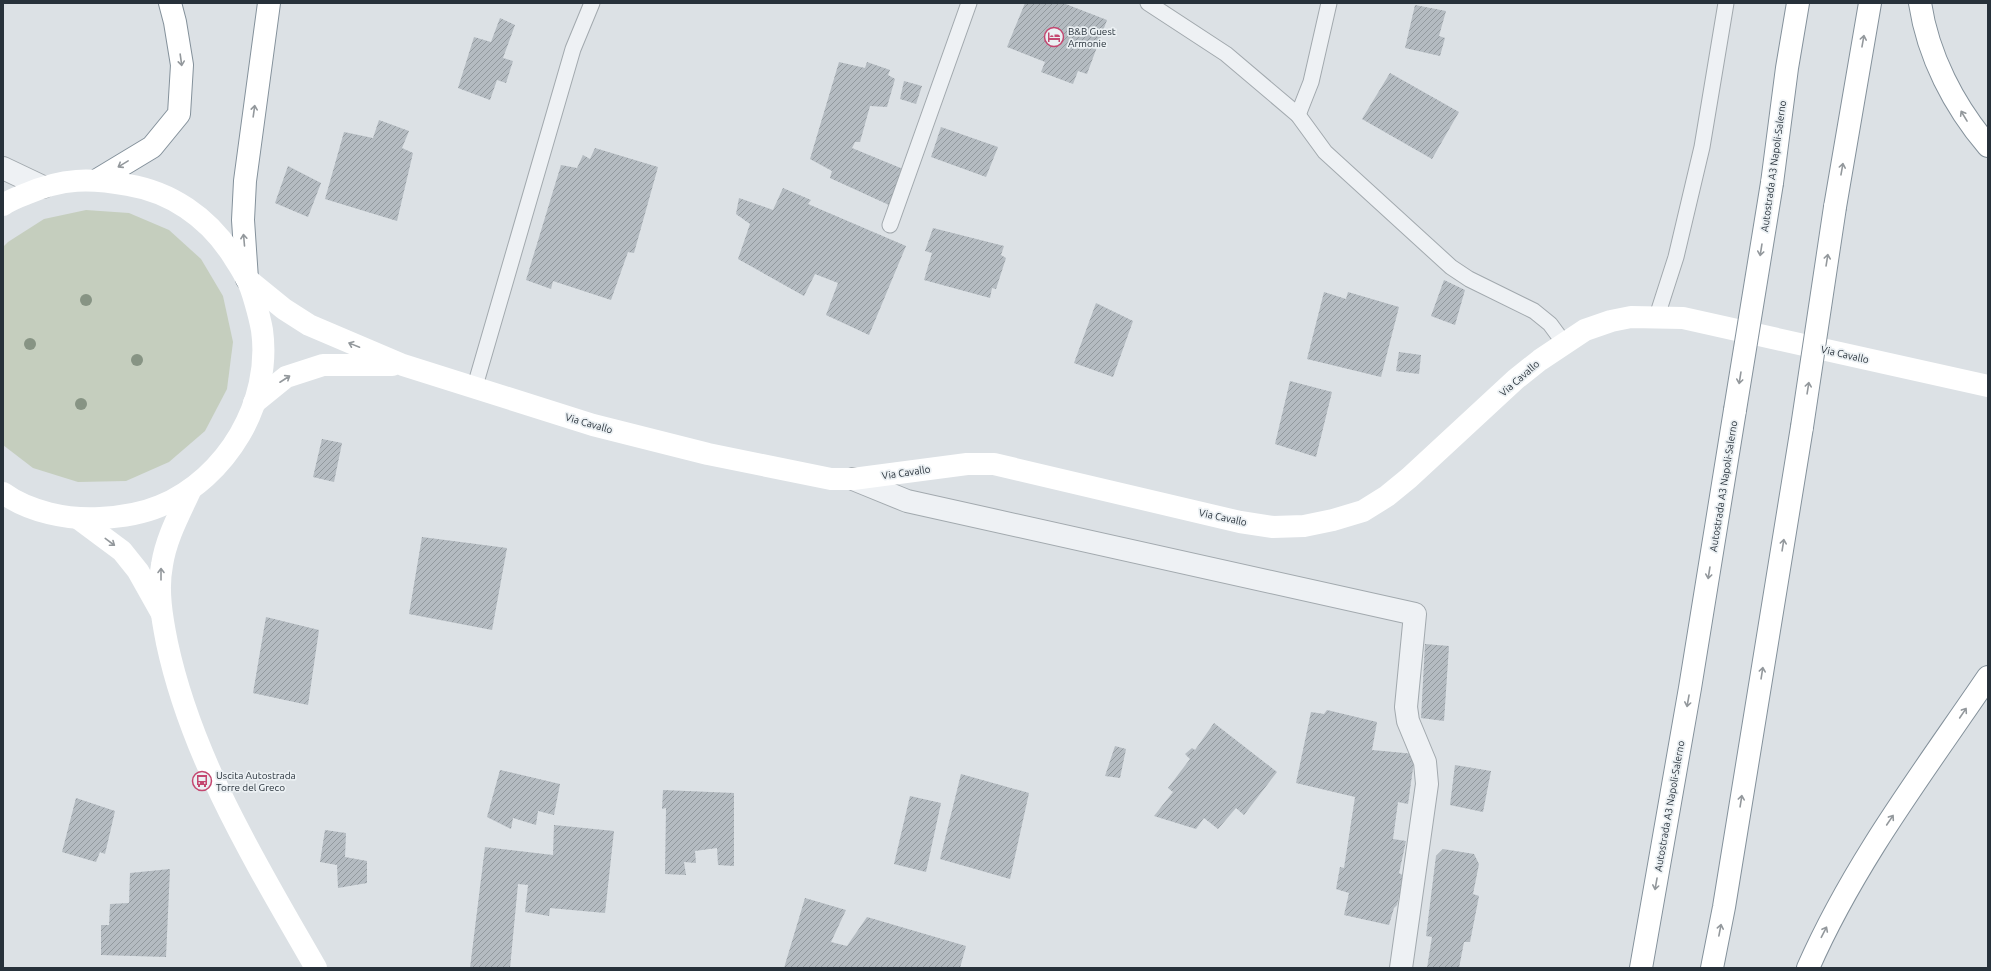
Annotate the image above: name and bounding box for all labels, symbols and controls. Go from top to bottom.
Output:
hotel icon: B&B Guest Armonie [1043,26,1065,48]
place label: B&B Guest Armonie [1068,26,1116,49]
one-way arrow [1859,35,1867,48]
one-way arrow [177,53,185,66]
street label: Autostrada A3 Napoli-Salerno [1759,99,1788,233]
one-way arrow [250,105,258,118]
one-way arrow [1960,110,1968,122]
one-way arrow [117,161,129,169]
one-way arrow [1838,163,1846,176]
one-way arrow [241,234,248,247]
one-way arrow [1757,243,1765,256]
one-way arrow [1823,254,1831,267]
one-way arrow [349,341,361,349]
street label: Via Cavallo [1820,344,1870,365]
street label: Via Cavallo [1497,358,1541,399]
one-way arrow [1736,371,1744,384]
one-way arrow [279,375,290,383]
one-way arrow [1804,382,1812,395]
street label: Via Cavallo [564,411,614,436]
street label: Autostrada A3 Napoli-Salerno [1708,420,1739,552]
street label: Via Cavallo [881,464,931,481]
street label: Via Cavallo [1198,507,1248,528]
one-way arrow [105,538,116,547]
one-way arrow [1779,539,1787,552]
one-way arrow [1705,566,1713,579]
one-way arrow [157,568,165,581]
one-way arrow [1758,667,1766,680]
one-way arrow [1684,694,1692,707]
one-way arrow [1959,708,1967,719]
street label: Autostrada A3 Napoli-Salerno [1653,740,1686,872]
bus stop icon: Uscita Autostrada Torre del Greco [191,770,213,792]
place label: Uscita Autostrada Torre del Greco [216,770,296,793]
one-way arrow [1737,795,1745,808]
one-way arrow [1886,815,1894,826]
one-way arrow [1651,877,1659,890]
one-way arrow [1716,924,1724,937]
one-way arrow [1821,927,1828,939]

